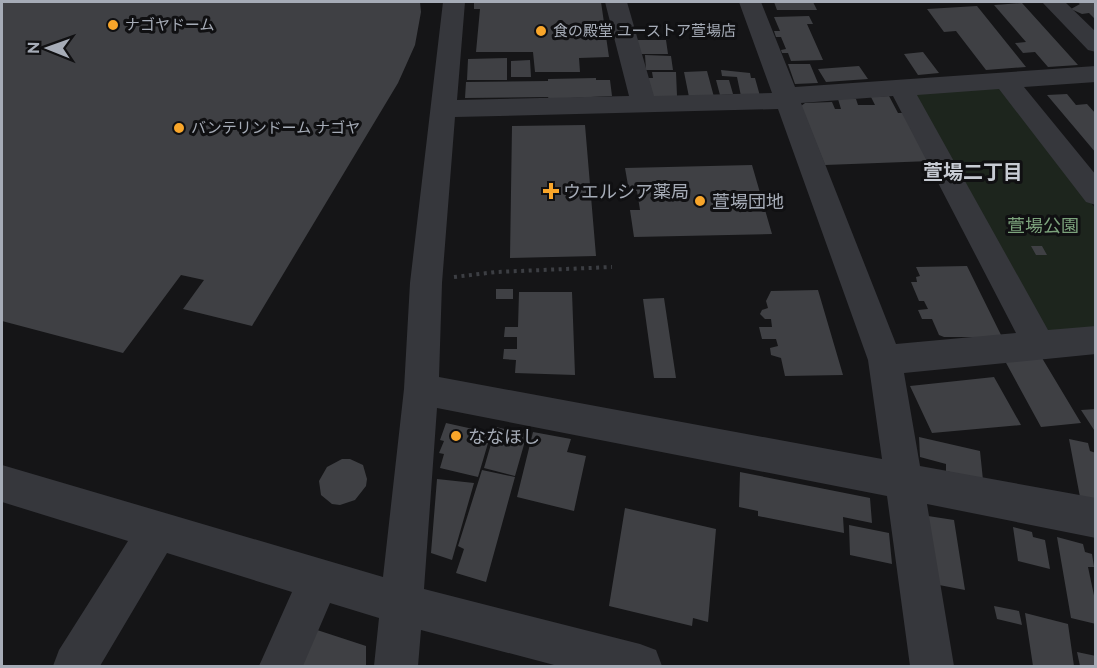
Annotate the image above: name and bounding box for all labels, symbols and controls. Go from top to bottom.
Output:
place label: ナゴヤドーム [125,16,215,34]
north arrow [18,18,78,78]
marker: ナゴヤドーム [106,18,120,32]
place label: 食の殿堂 ユーストア萱場店 [553,22,736,40]
marker: 食の殿堂 ユーストア萱場店 [534,24,548,38]
text: N [24,41,43,54]
place label: バンテリンドーム ナゴヤ [191,119,360,137]
marker: バンテリンドーム ナゴヤ [172,121,186,135]
district label: 萱場二丁目 [923,160,1023,184]
place label: ウエルシア薬局 [563,181,689,202]
marker: ウエルシア薬局 [544,184,558,198]
place label: 萱場団地 [712,191,784,212]
marker: 萱場団地 [693,194,707,208]
park label: 萱場公園 [1007,215,1079,236]
place label: ななほし [468,426,540,447]
marker: ななほし [449,429,463,443]

